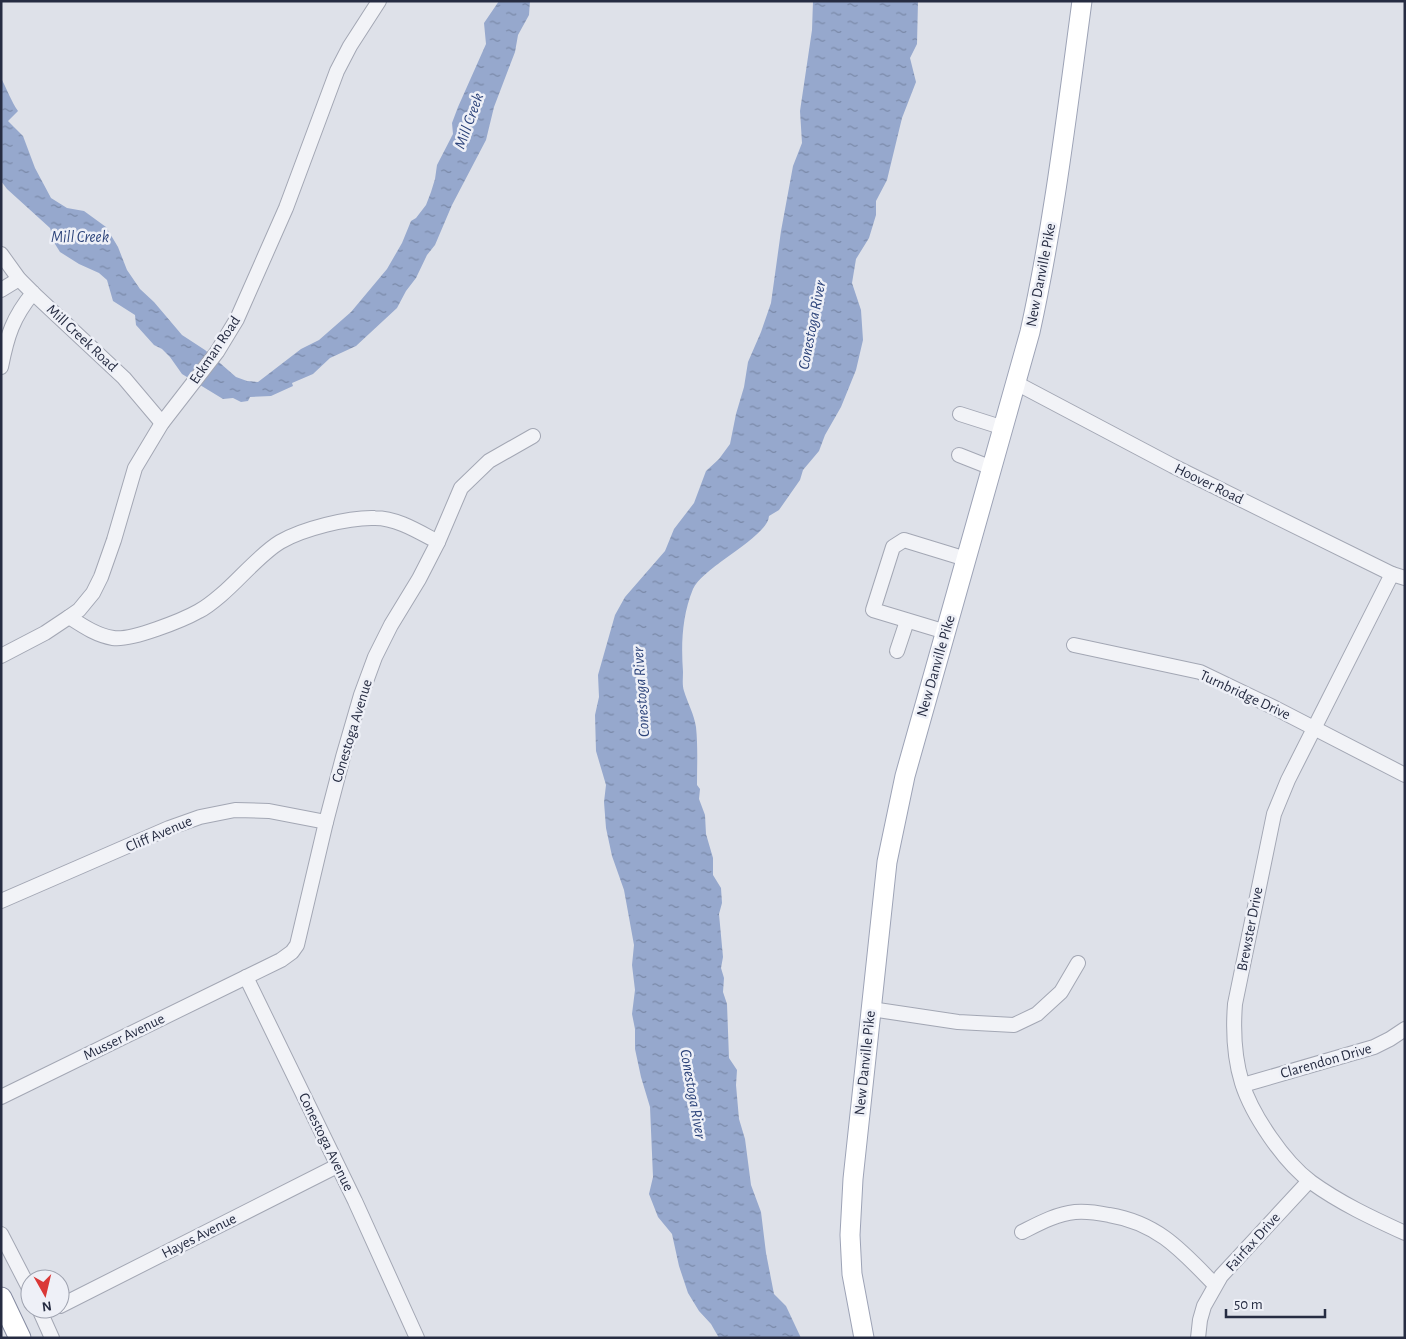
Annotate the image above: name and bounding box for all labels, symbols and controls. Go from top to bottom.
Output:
water label: Mill Creek [452,91,486,151]
street label: New Danville Pike [1024,222,1058,328]
water label: Mill Creek [51,229,109,245]
water label: Conestoga River [796,278,829,371]
street label: Mill Creek Road [44,302,120,375]
street label: Eckman Road [187,313,243,387]
street label: Hoover Road [1172,461,1246,507]
street label: New Danville Pike [914,613,958,719]
water label: Conestoga River [630,646,652,738]
street label: Turnbridge Drive [1197,667,1293,723]
street label: Conestoga Avenue [329,678,375,784]
street label: Cliff Avenue [124,813,194,855]
street label: Brewster Drive [1234,886,1266,972]
street label: New Danville Pike [852,1010,878,1116]
street label: Musser Avenue [81,1011,167,1063]
street label: Clarendon Drive [1279,1041,1373,1081]
water label: Conestoga River [677,1048,709,1141]
street label: Conestoga Avenue [296,1091,356,1193]
street label: Fairfax Drive [1223,1210,1283,1274]
street label: Hayes Avenue [159,1211,239,1261]
north arrow [20,1269,70,1319]
scale bar [1226,1286,1325,1318]
text: 50 m [1234,1297,1263,1312]
text: N [41,1298,52,1313]

